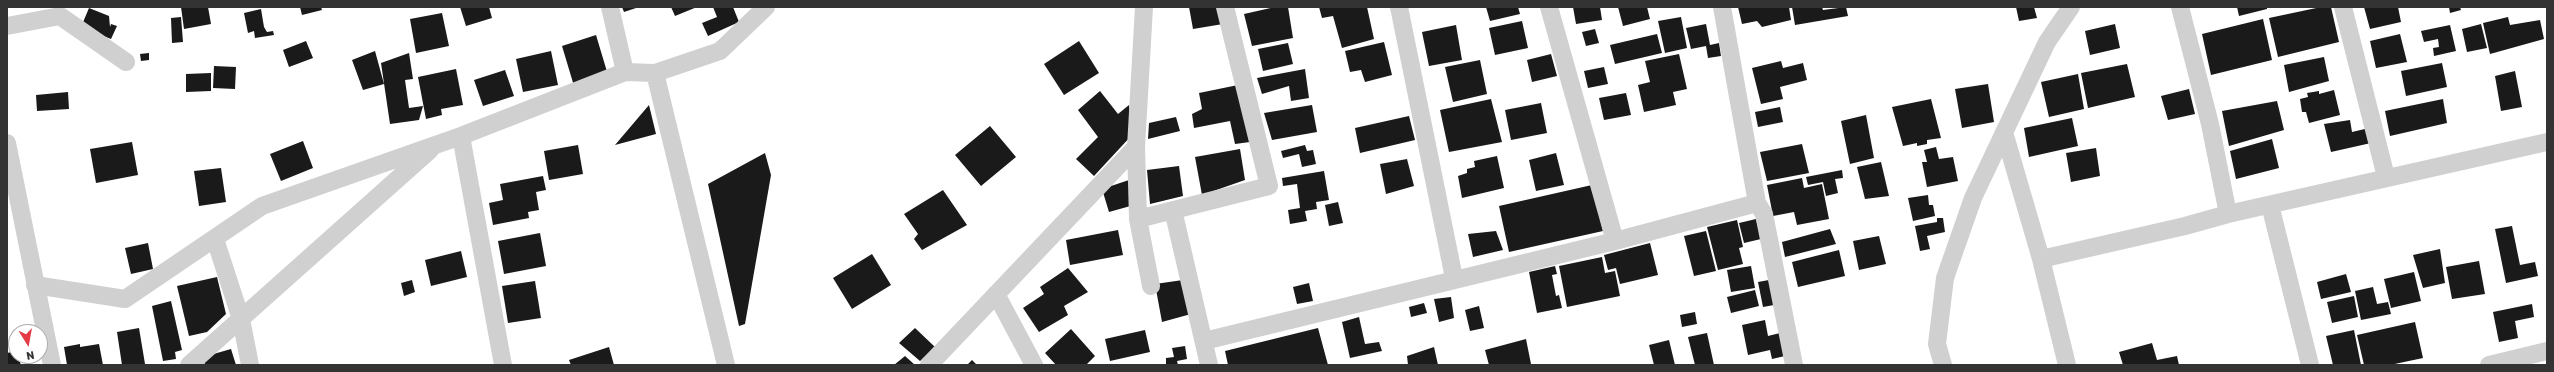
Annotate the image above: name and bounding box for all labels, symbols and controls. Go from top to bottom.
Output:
north arrow [8,324,48,364]
text: N [25,348,35,362]

